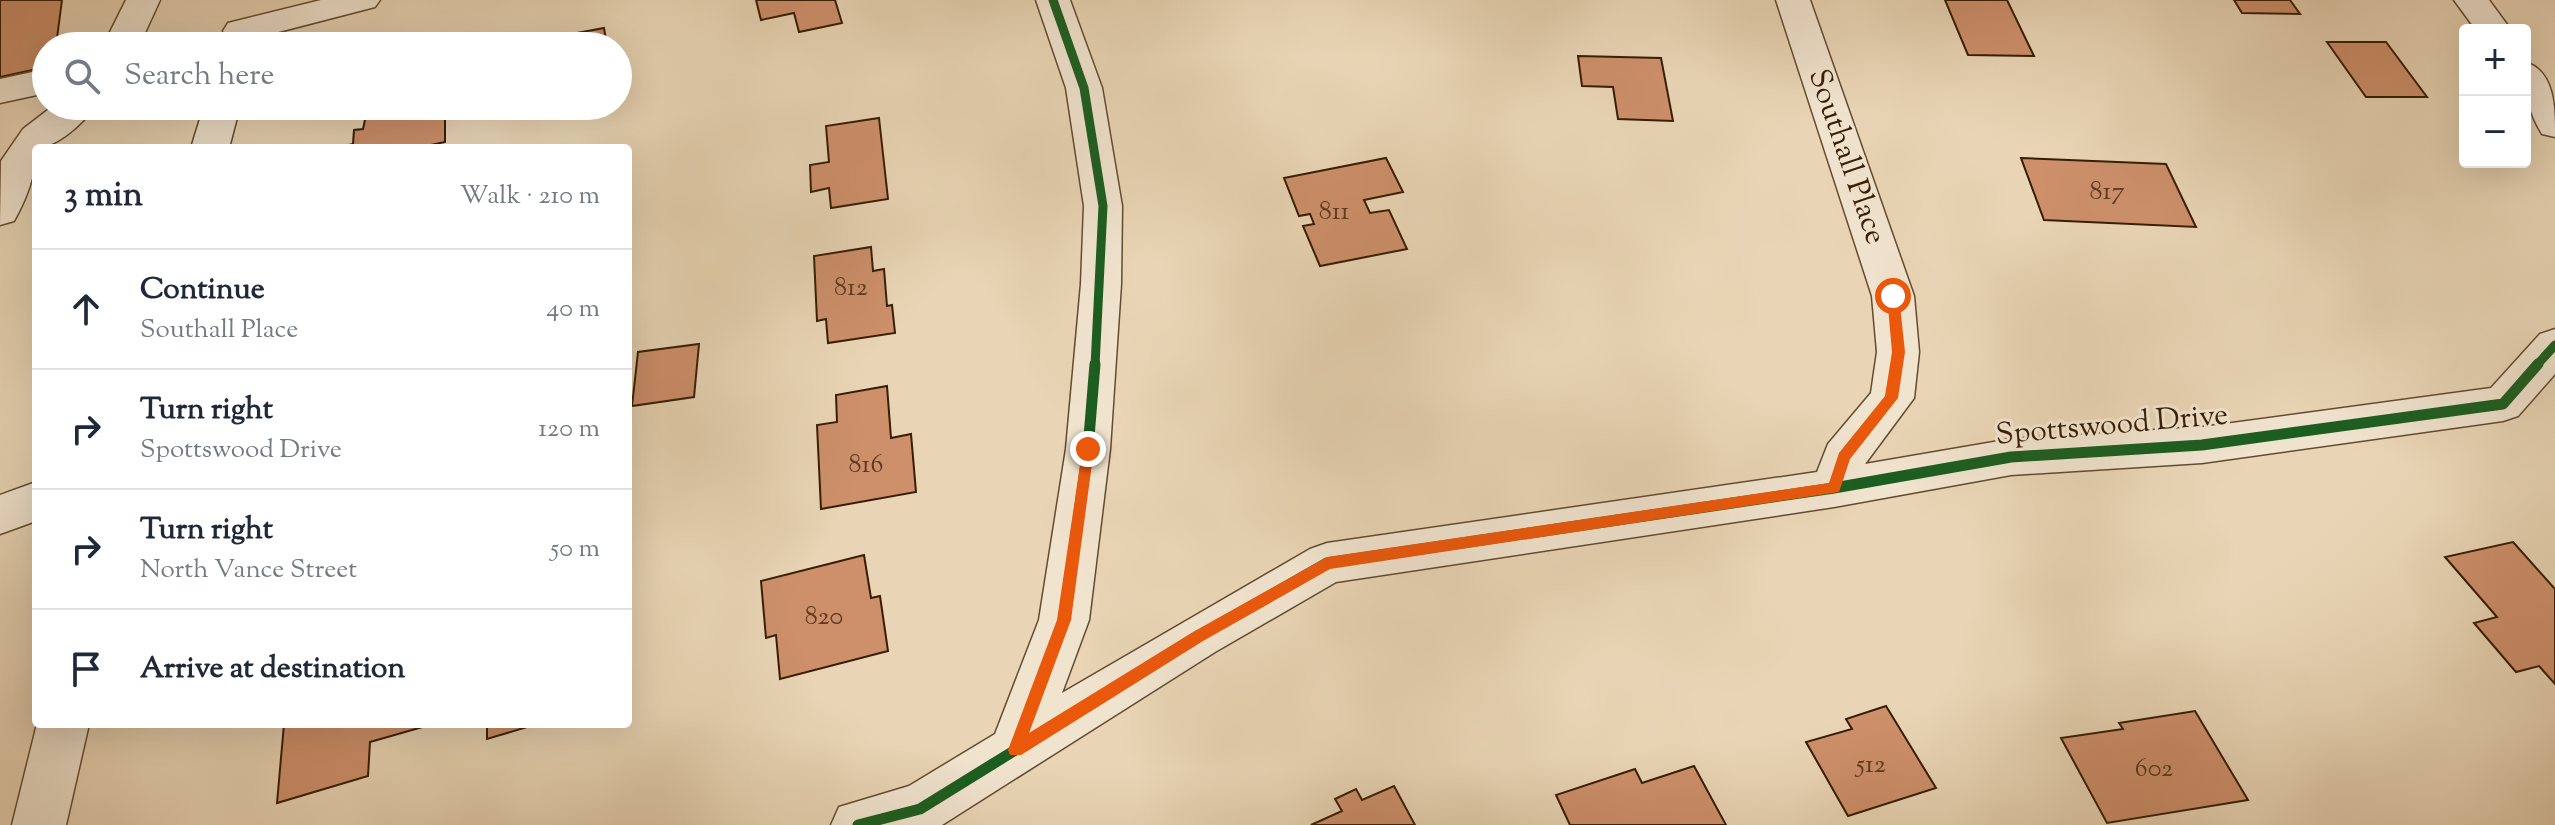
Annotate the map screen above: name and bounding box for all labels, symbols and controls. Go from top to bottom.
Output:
map controls [2459,24,2531,168]
button: + [2459,24,2531,96]
search box [32,32,632,120]
icon: search [60,54,104,98]
text: Search here [124,55,274,98]
street label: Southall Place [1796,64,1896,250]
button: − [2459,96,2531,168]
text: 3 min [64,172,143,221]
house number: 817 [2090,174,2124,211]
text: Walk · 210 m [460,178,600,215]
house number: 811 [1319,194,1349,231]
text: Continue [140,269,265,312]
house number: 812 [834,270,868,307]
route start [1875,278,1911,314]
icon: ahead [64,287,108,331]
text: 40 m [546,291,600,328]
text: Southall Place [140,312,298,349]
text: Turn right [140,389,273,432]
street label: Spottswood Drive [1994,394,2230,458]
icon: right [64,407,108,451]
text: 120 m [538,411,600,448]
route end [1070,431,1106,467]
text: Spottswood Drive [140,432,342,469]
house number: 816 [849,447,883,484]
text: Turn right [140,509,273,552]
icon: right [64,527,108,571]
text: 50 m [550,531,600,568]
text: North Vance Street [140,552,357,589]
house number: 820 [805,599,843,636]
icon: arrive [64,647,108,691]
text: Arrive at destination [140,648,405,691]
house number: 512 [1854,747,1886,784]
house number: 602 [2135,751,2173,788]

